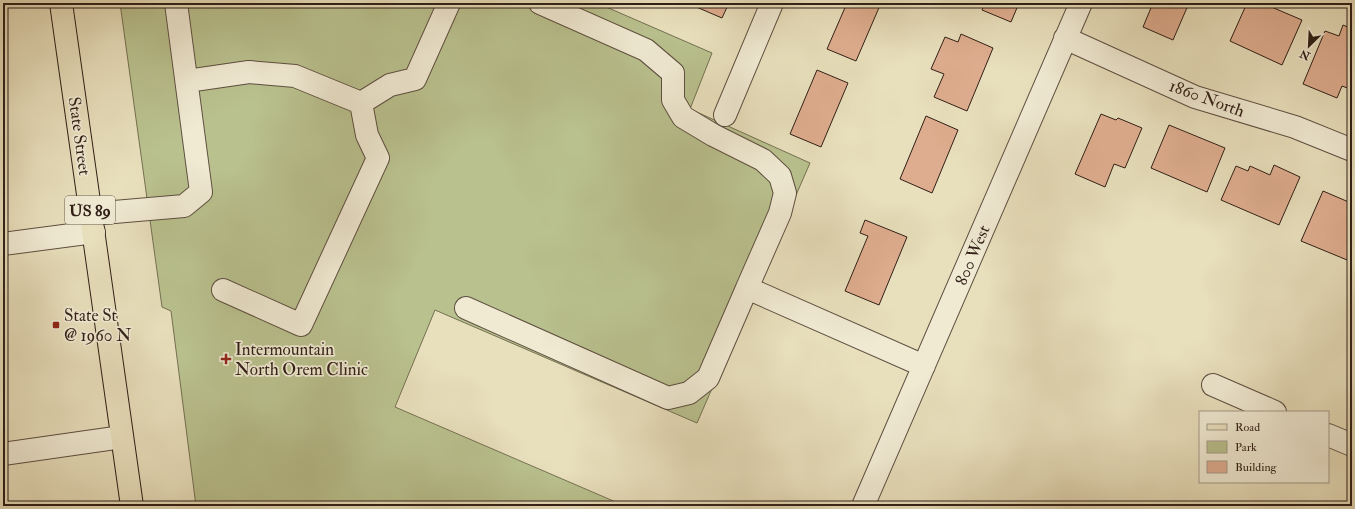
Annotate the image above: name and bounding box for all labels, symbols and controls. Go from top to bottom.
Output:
north arrow [1289,26,1329,66]
text: N [1297,46,1313,63]
street label: 1860 North [1166,75,1247,122]
street label: State Street [64,95,95,177]
road number: US 89 [65,196,115,224]
street label: 800 West [950,222,995,288]
place label: State St @ 1960 N [64,305,132,346]
marker: State St @ 1960 N [51,320,61,330]
place label: Intermountain North Orem Clinic [235,339,368,380]
marker: Intermountain North Orem Clinic [220,353,232,365]
legend [1199,411,1329,483]
text: Road [1235,420,1260,435]
text: Park [1235,440,1257,455]
text: Building [1235,460,1278,475]

